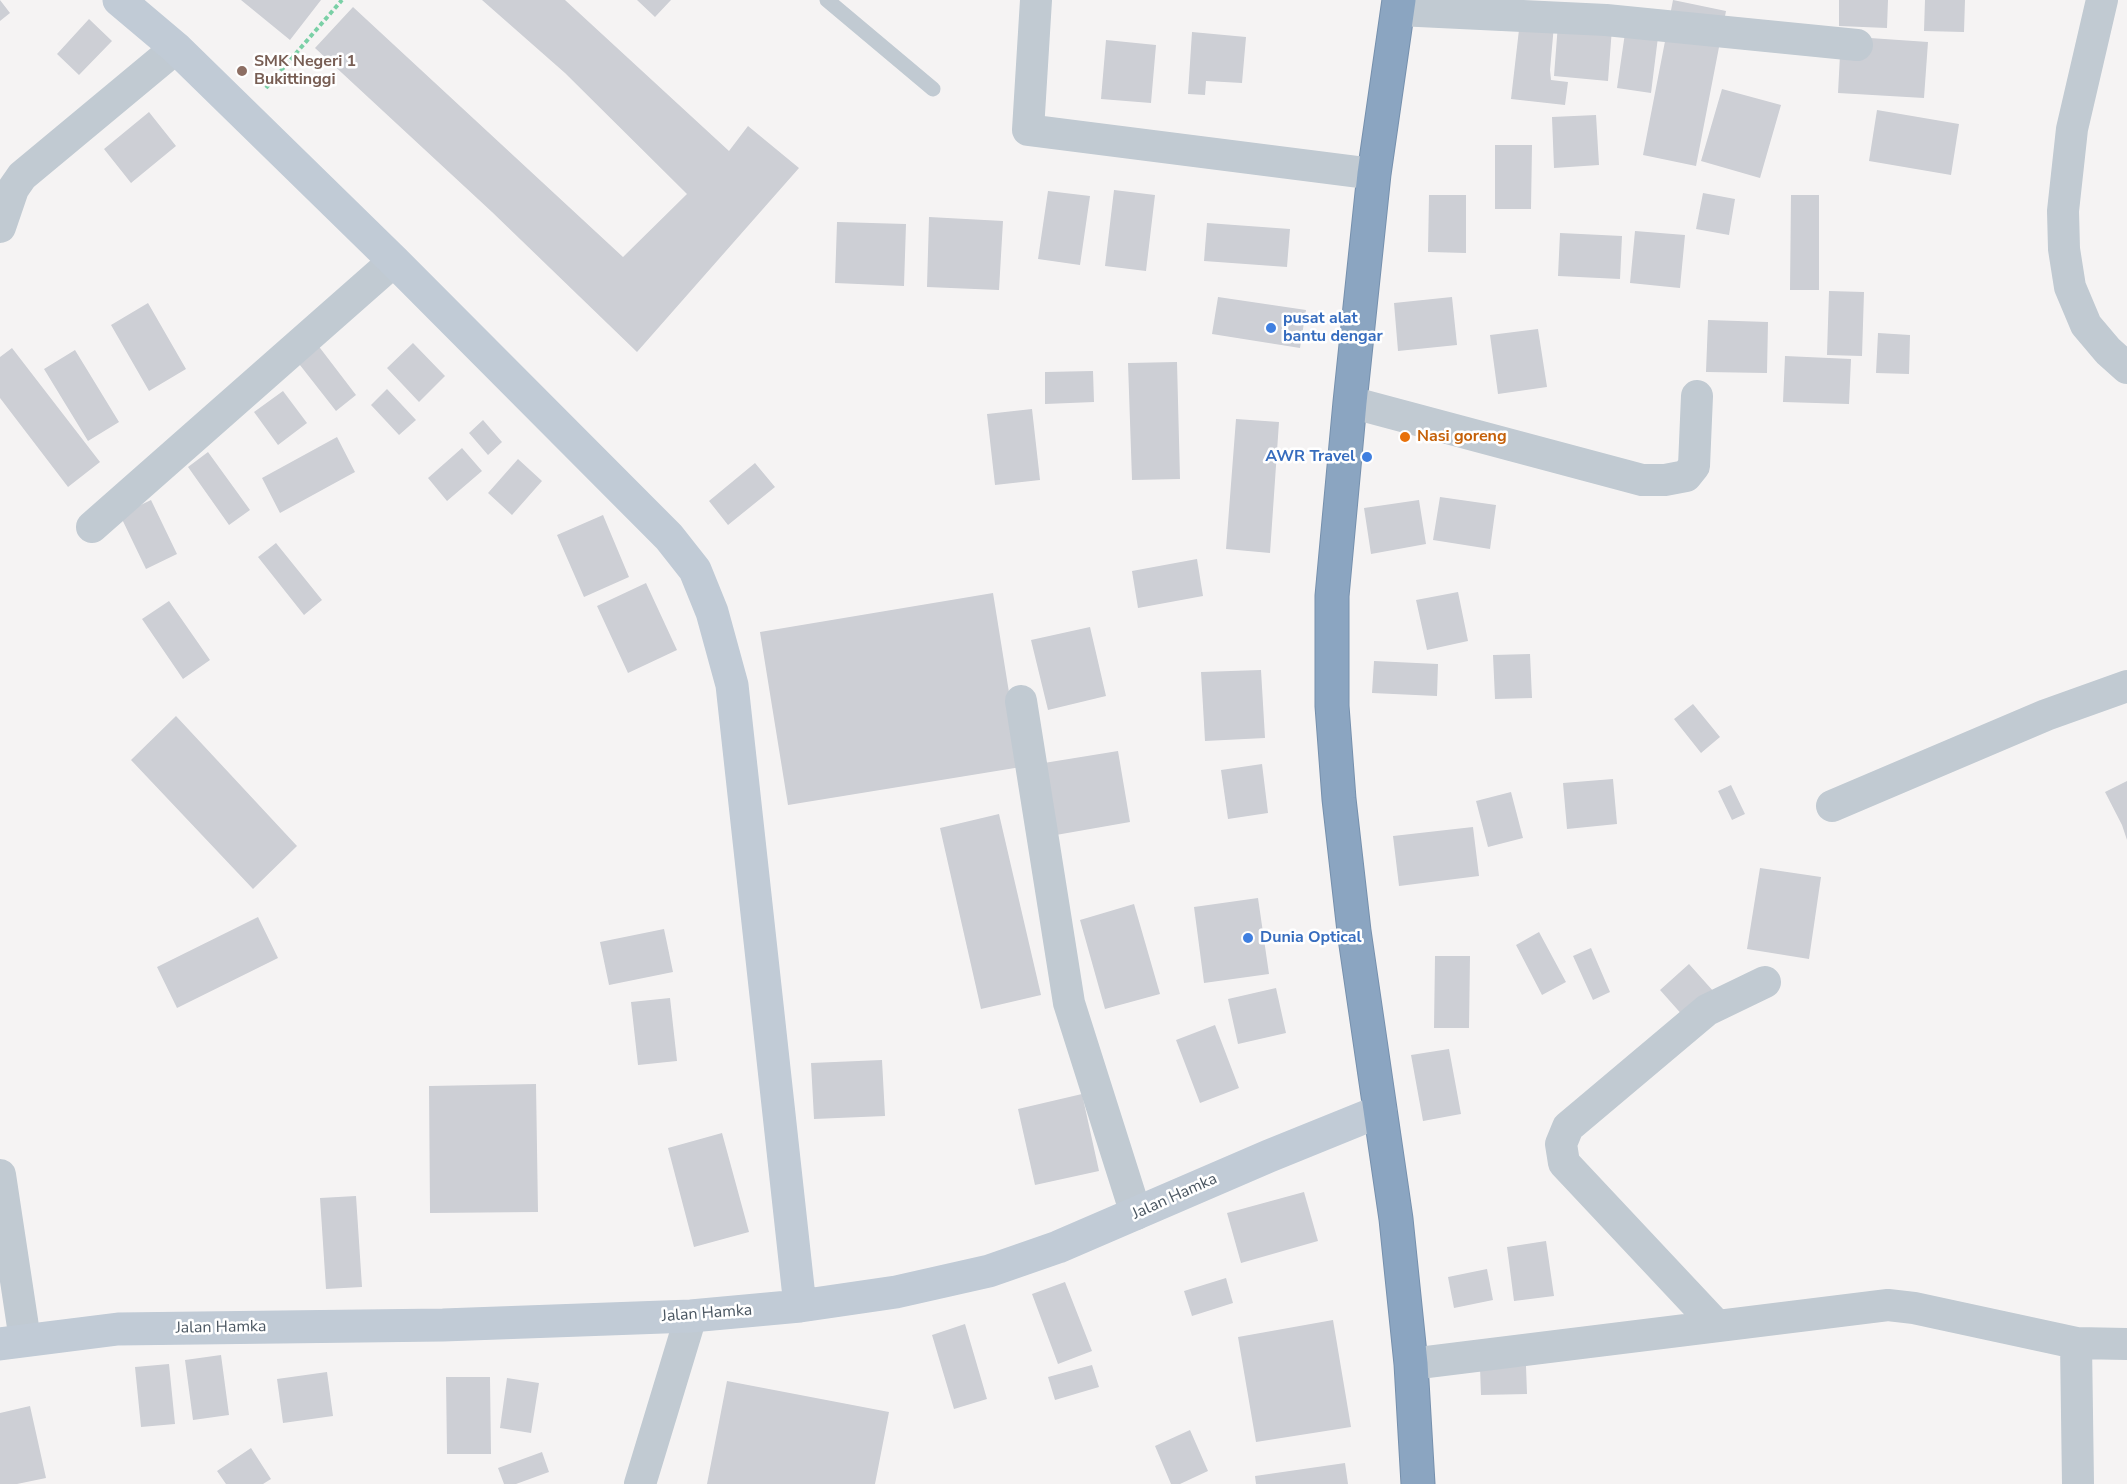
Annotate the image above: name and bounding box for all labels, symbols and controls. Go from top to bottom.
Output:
place label: SMK Negeri 1 Bukittinggi [254,52,356,90]
marker: SMK Negeri 1 Bukittinggi [235,64,249,78]
place label: pusat alat bantu dengar [1283,309,1383,347]
marker: pusat alat bantu dengar [1264,321,1278,335]
place label: Nasi goreng [1417,427,1507,447]
marker: Nasi goreng [1398,430,1412,444]
place label: AWR Travel [1265,447,1355,467]
marker: AWR Travel [1360,450,1374,464]
place label: Dunia Optical [1260,928,1362,948]
marker: Dunia Optical [1241,931,1255,945]
street label: Jalan Hamka [1130,1170,1220,1224]
street label: Jalan Hamka [661,1301,753,1327]
street label: Jalan Hamka [175,1318,267,1338]

